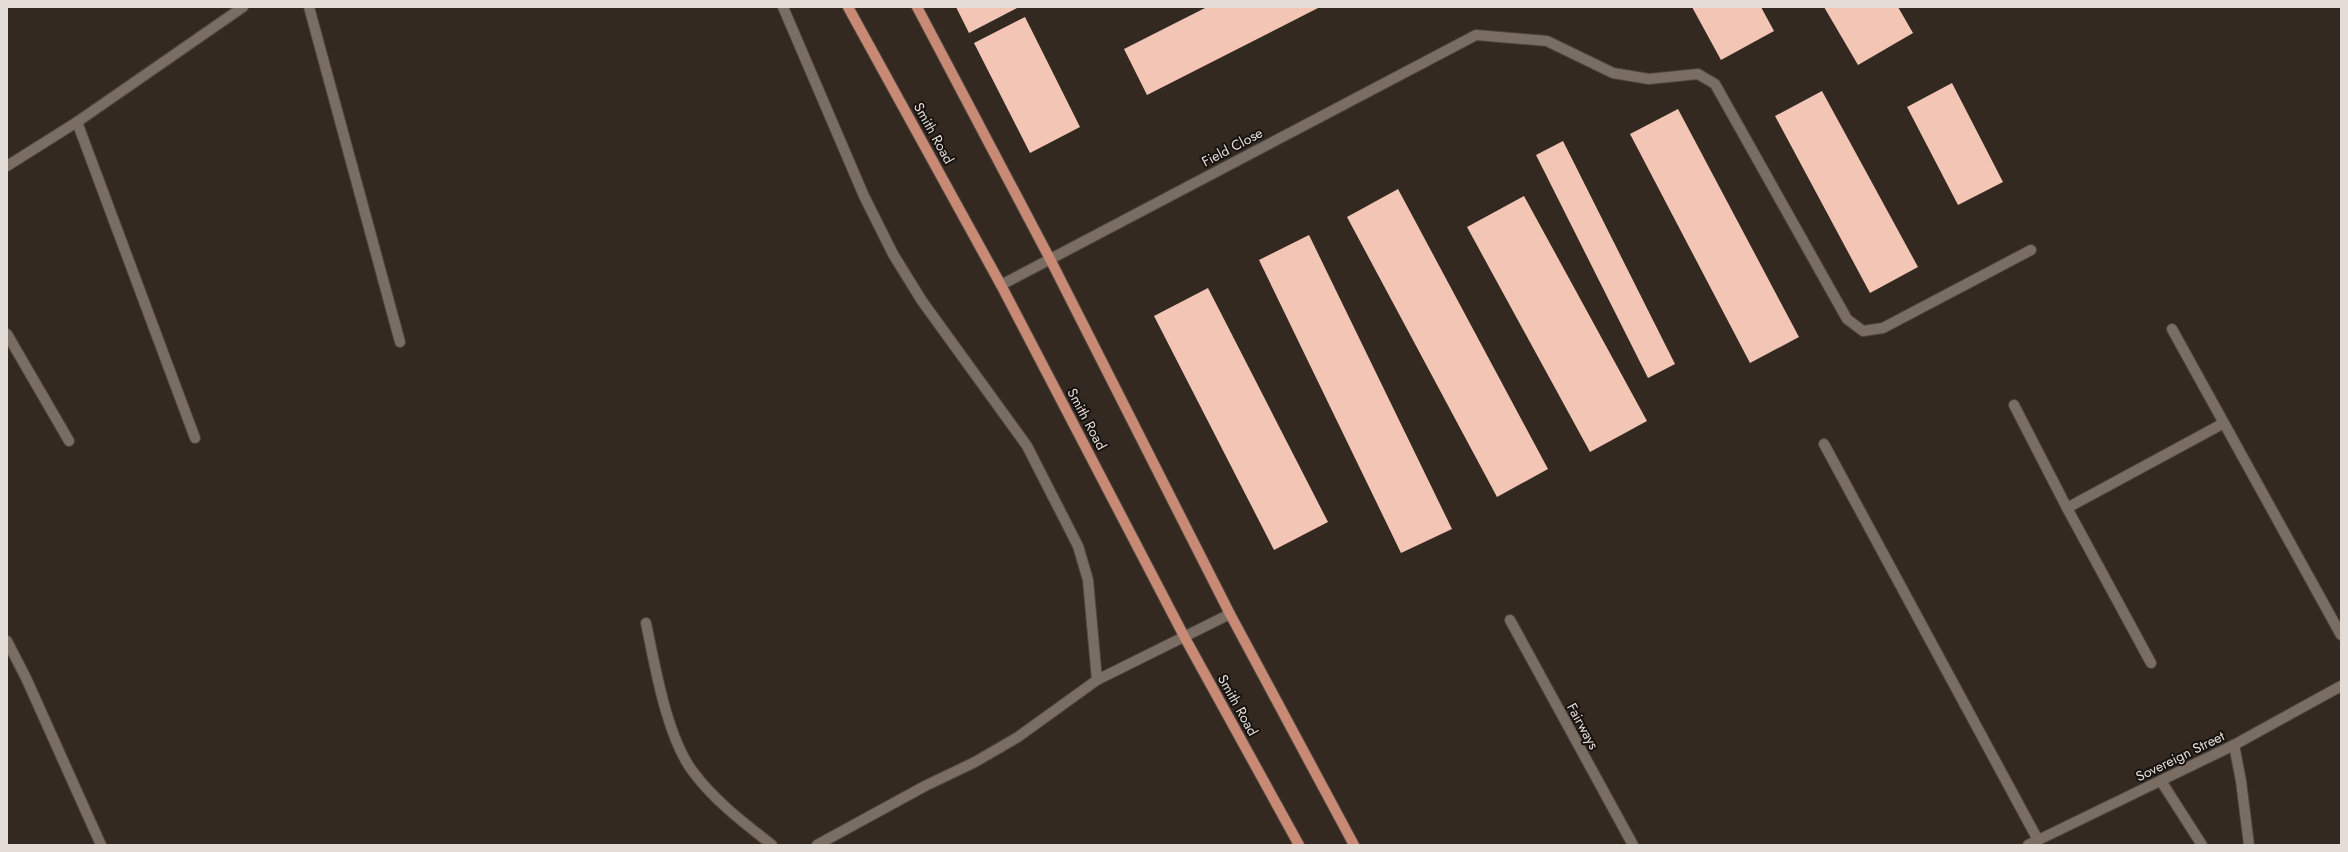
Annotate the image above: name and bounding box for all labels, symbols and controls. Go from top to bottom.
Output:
street label: Smith Road [909,99,959,167]
street label: Field Close [1198,123,1266,171]
street label: Smith Road [1062,385,1112,453]
street label: Smith Road [1213,671,1263,739]
street label: Fairways [1562,699,1604,753]
street label: Sovereign Street [2132,726,2228,786]

